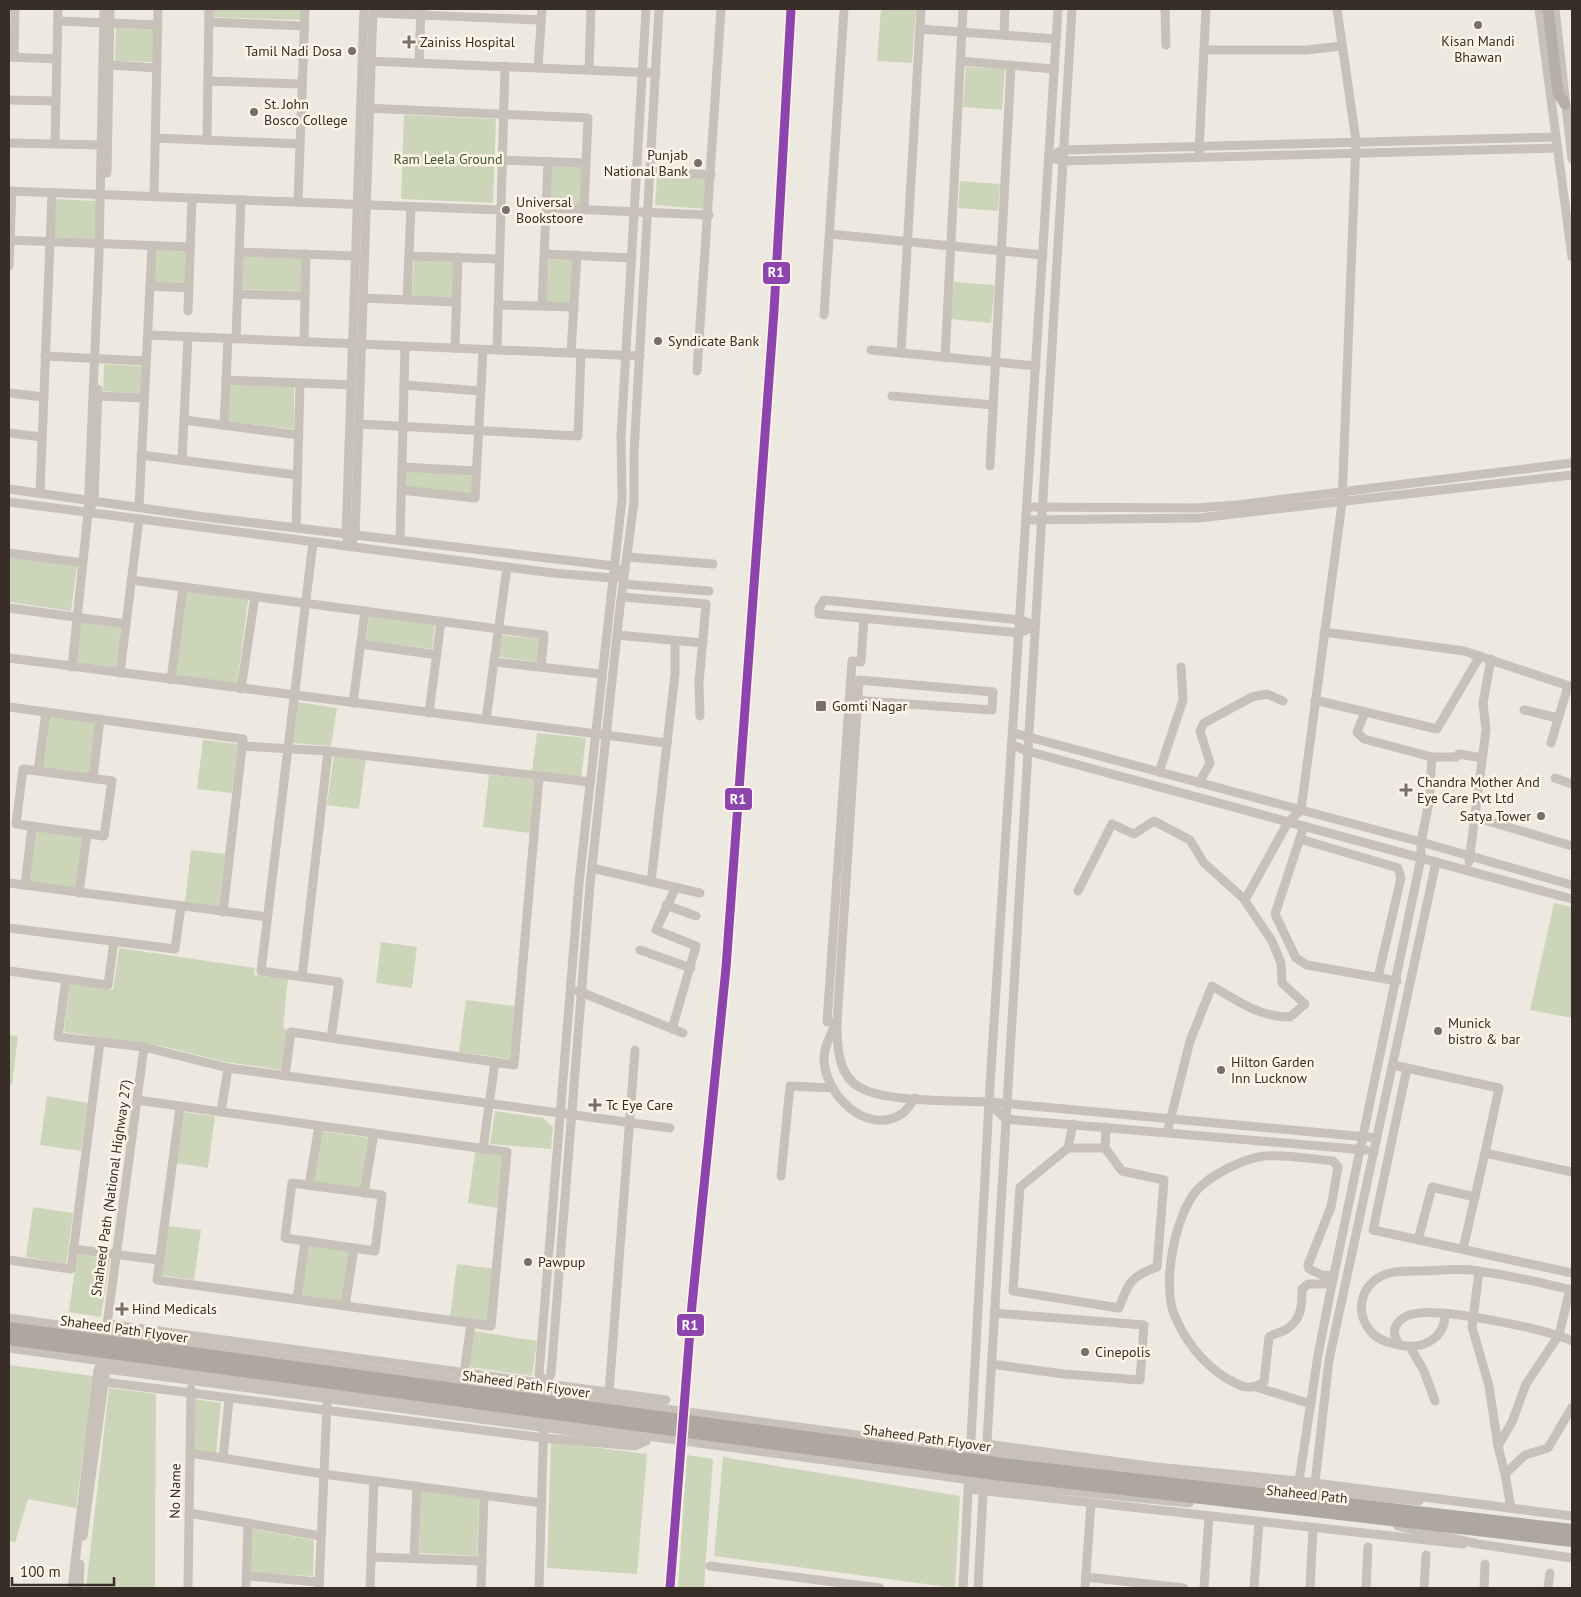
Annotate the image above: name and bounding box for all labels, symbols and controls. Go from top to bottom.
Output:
marker: Kisan Mandi Bhawan [1472,19,1484,31]
place label: Kisan Mandi Bhawan [1441,32,1515,66]
place label: Zainiss Hospital [420,33,515,51]
marker: Zainiss Hospital [402,35,416,49]
place label: Tamil Nadi Dosa [245,42,342,60]
marker: Tamil Nadi Dosa [346,45,358,57]
place label: St. John Bosco College [264,95,348,129]
marker: St. John Bosco College [248,106,260,118]
place label: Punjab National Bank [604,146,688,180]
park label: Ram Leela Ground [393,150,503,168]
marker: Punjab National Bank [692,157,704,169]
place label: Universal Bookstoore [516,193,583,227]
marker: Universal Bookstoore [500,204,512,216]
line badge: R1 [762,261,791,285]
text: R1 [768,263,784,281]
place label: Syndicate Bank [668,332,759,350]
marker: Syndicate Bank [652,335,664,347]
place label: Gomti Nagar [832,697,908,715]
marker: Gomti Nagar [814,699,828,713]
place label: Chandra Mother And Eye Care Pvt Ltd [1417,773,1540,807]
marker: Chandra Mother And Eye Care Pvt Ltd [1399,783,1413,797]
line badge: R1 [724,787,753,811]
text: R1 [730,790,746,808]
place label: Satya Tower [1460,807,1531,825]
marker: Satya Tower [1535,810,1547,822]
place label: Munick bistro & bar [1448,1014,1521,1048]
marker: Munick bistro & bar [1432,1025,1444,1037]
place label: Hilton Garden Inn Lucknow [1231,1053,1314,1087]
marker: Hilton Garden Inn Lucknow [1215,1064,1227,1076]
street label: Shaheed Path (National Highway 27) [87,1078,135,1298]
place label: Tc Eye Care [606,1096,673,1114]
marker: Tc Eye Care [588,1098,602,1112]
place label: Pawpup [538,1253,585,1271]
marker: Pawpup [522,1256,534,1268]
place label: Hind Medicals [132,1300,217,1318]
marker: Hind Medicals [116,1303,128,1315]
street label: Shaheed Path Flyover [59,1311,189,1347]
line badge: R1 [676,1313,705,1337]
text: R1 [682,1316,698,1334]
place label: Cinepolis [1095,1343,1150,1361]
marker: Cinepolis [1079,1346,1091,1358]
street label: Shaheed Path Flyover [461,1366,591,1402]
street label: Shaheed Path Flyover [862,1420,992,1456]
street label: No Name [166,1463,184,1519]
street label: Shaheed Path [1265,1481,1349,1507]
scale bar [12,1554,115,1586]
text: 100 m [20,1562,61,1581]

